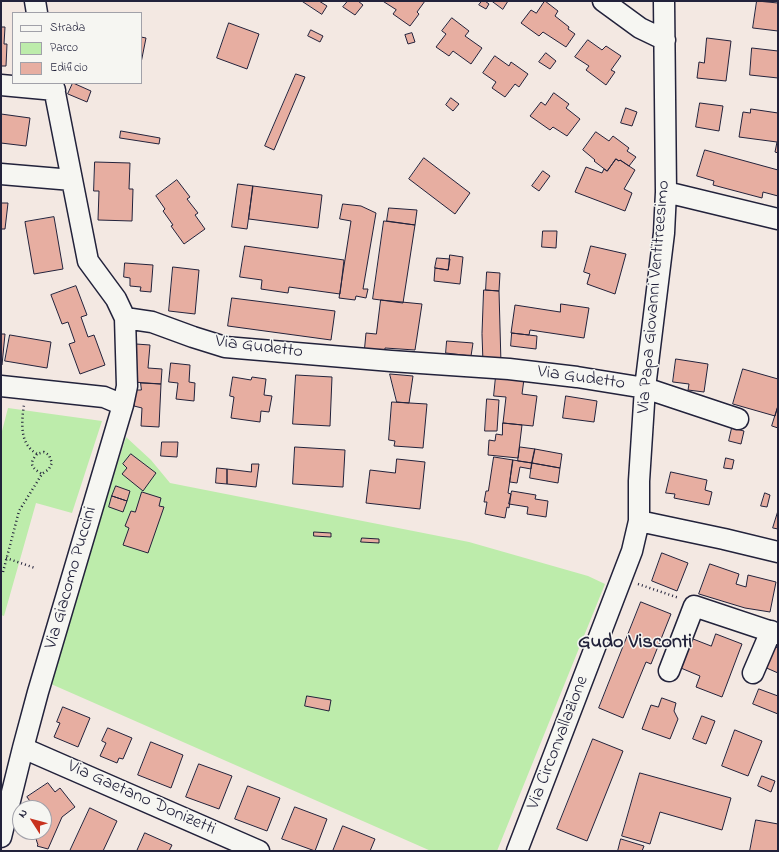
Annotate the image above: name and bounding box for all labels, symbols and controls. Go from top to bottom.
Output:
legend [12,12,142,84]
text: Strada [50,19,85,37]
text: Parco [50,39,78,57]
text: Edificio [50,59,88,77]
street label: Via Papa Giovanni Ventitreesimo [634,179,676,415]
street label: Via Gudetto [214,332,304,364]
street label: Via Gudetto [536,362,626,396]
street label: Via Giacomo Puccini [41,504,103,652]
district label: Gudo Visconti [578,632,692,656]
street label: Via Circonvallazione [524,673,594,813]
street label: Via Gaetano Donizetti [64,757,218,841]
north arrow [12,800,52,840]
text: N [14,806,32,821]

